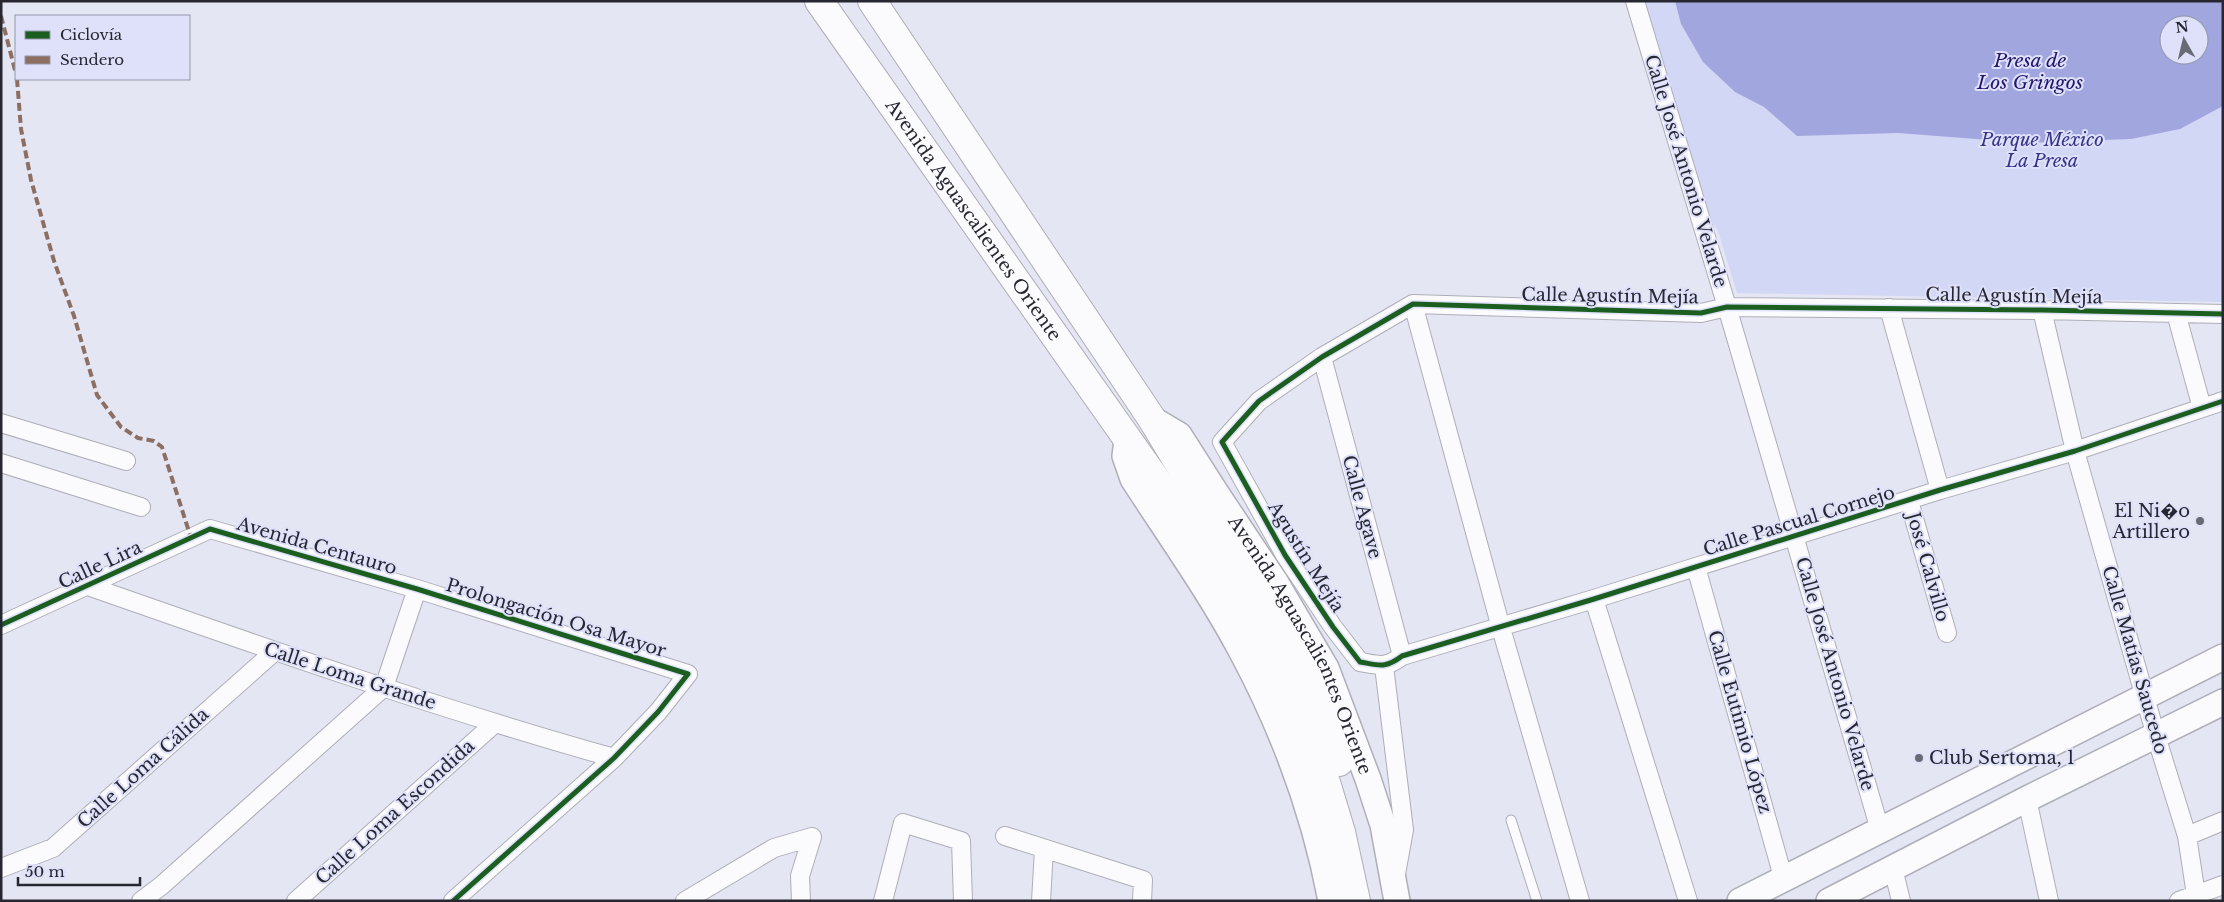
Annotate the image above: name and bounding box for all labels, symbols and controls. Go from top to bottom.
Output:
legend [15,15,190,80]
north arrow [2159,15,2209,65]
text: N [2174,17,2190,37]
text: Ciclovía [60,25,123,44]
water label: Presa de Los Gringos [1976,49,2083,94]
text: Sendero [60,50,124,69]
street label: Calle José Antonio Velarde [1640,52,1732,290]
street label: Avenida Aguascalientes Oriente [880,94,1066,345]
park label: Parque México La Presa [1979,129,2104,172]
street label: Calle Agustín Mejía [1521,283,1699,309]
street label: Calle Agustín Mejía [1925,283,2103,309]
street label: Calle Agave [1338,453,1386,561]
street label: Calle Pascual Cornejo [1700,481,1898,561]
street label: Agustín Mejía [1263,497,1349,616]
place label: El Ni�o Artillero [2111,500,2190,543]
street label: José Calvillo [1901,508,1954,624]
street label: Avenida Aguascalientes Oriente [1223,511,1376,778]
street label: Avenida Centauro [233,512,400,579]
marker: El Ni�o Artillero [2194,515,2206,527]
street label: Calle Lira [55,536,145,594]
street label: Calle José Antonio Velarde [1791,555,1879,793]
street label: Calle Matías Saucedo [2098,563,2172,757]
street label: Prolongación Osa Mayor [443,574,669,662]
street label: Calle Eutimio López [1703,628,1777,816]
street label: Calle Loma Grande [261,638,439,714]
street label: Calle Loma Cálida [73,703,213,833]
street label: Calle Loma Escondida [311,735,479,889]
place label: Club Sertoma, 1 [1929,747,2075,769]
marker: Club Sertoma, 1 [1913,752,1925,764]
scale bar [18,854,140,886]
text: 50 m [25,862,65,881]

